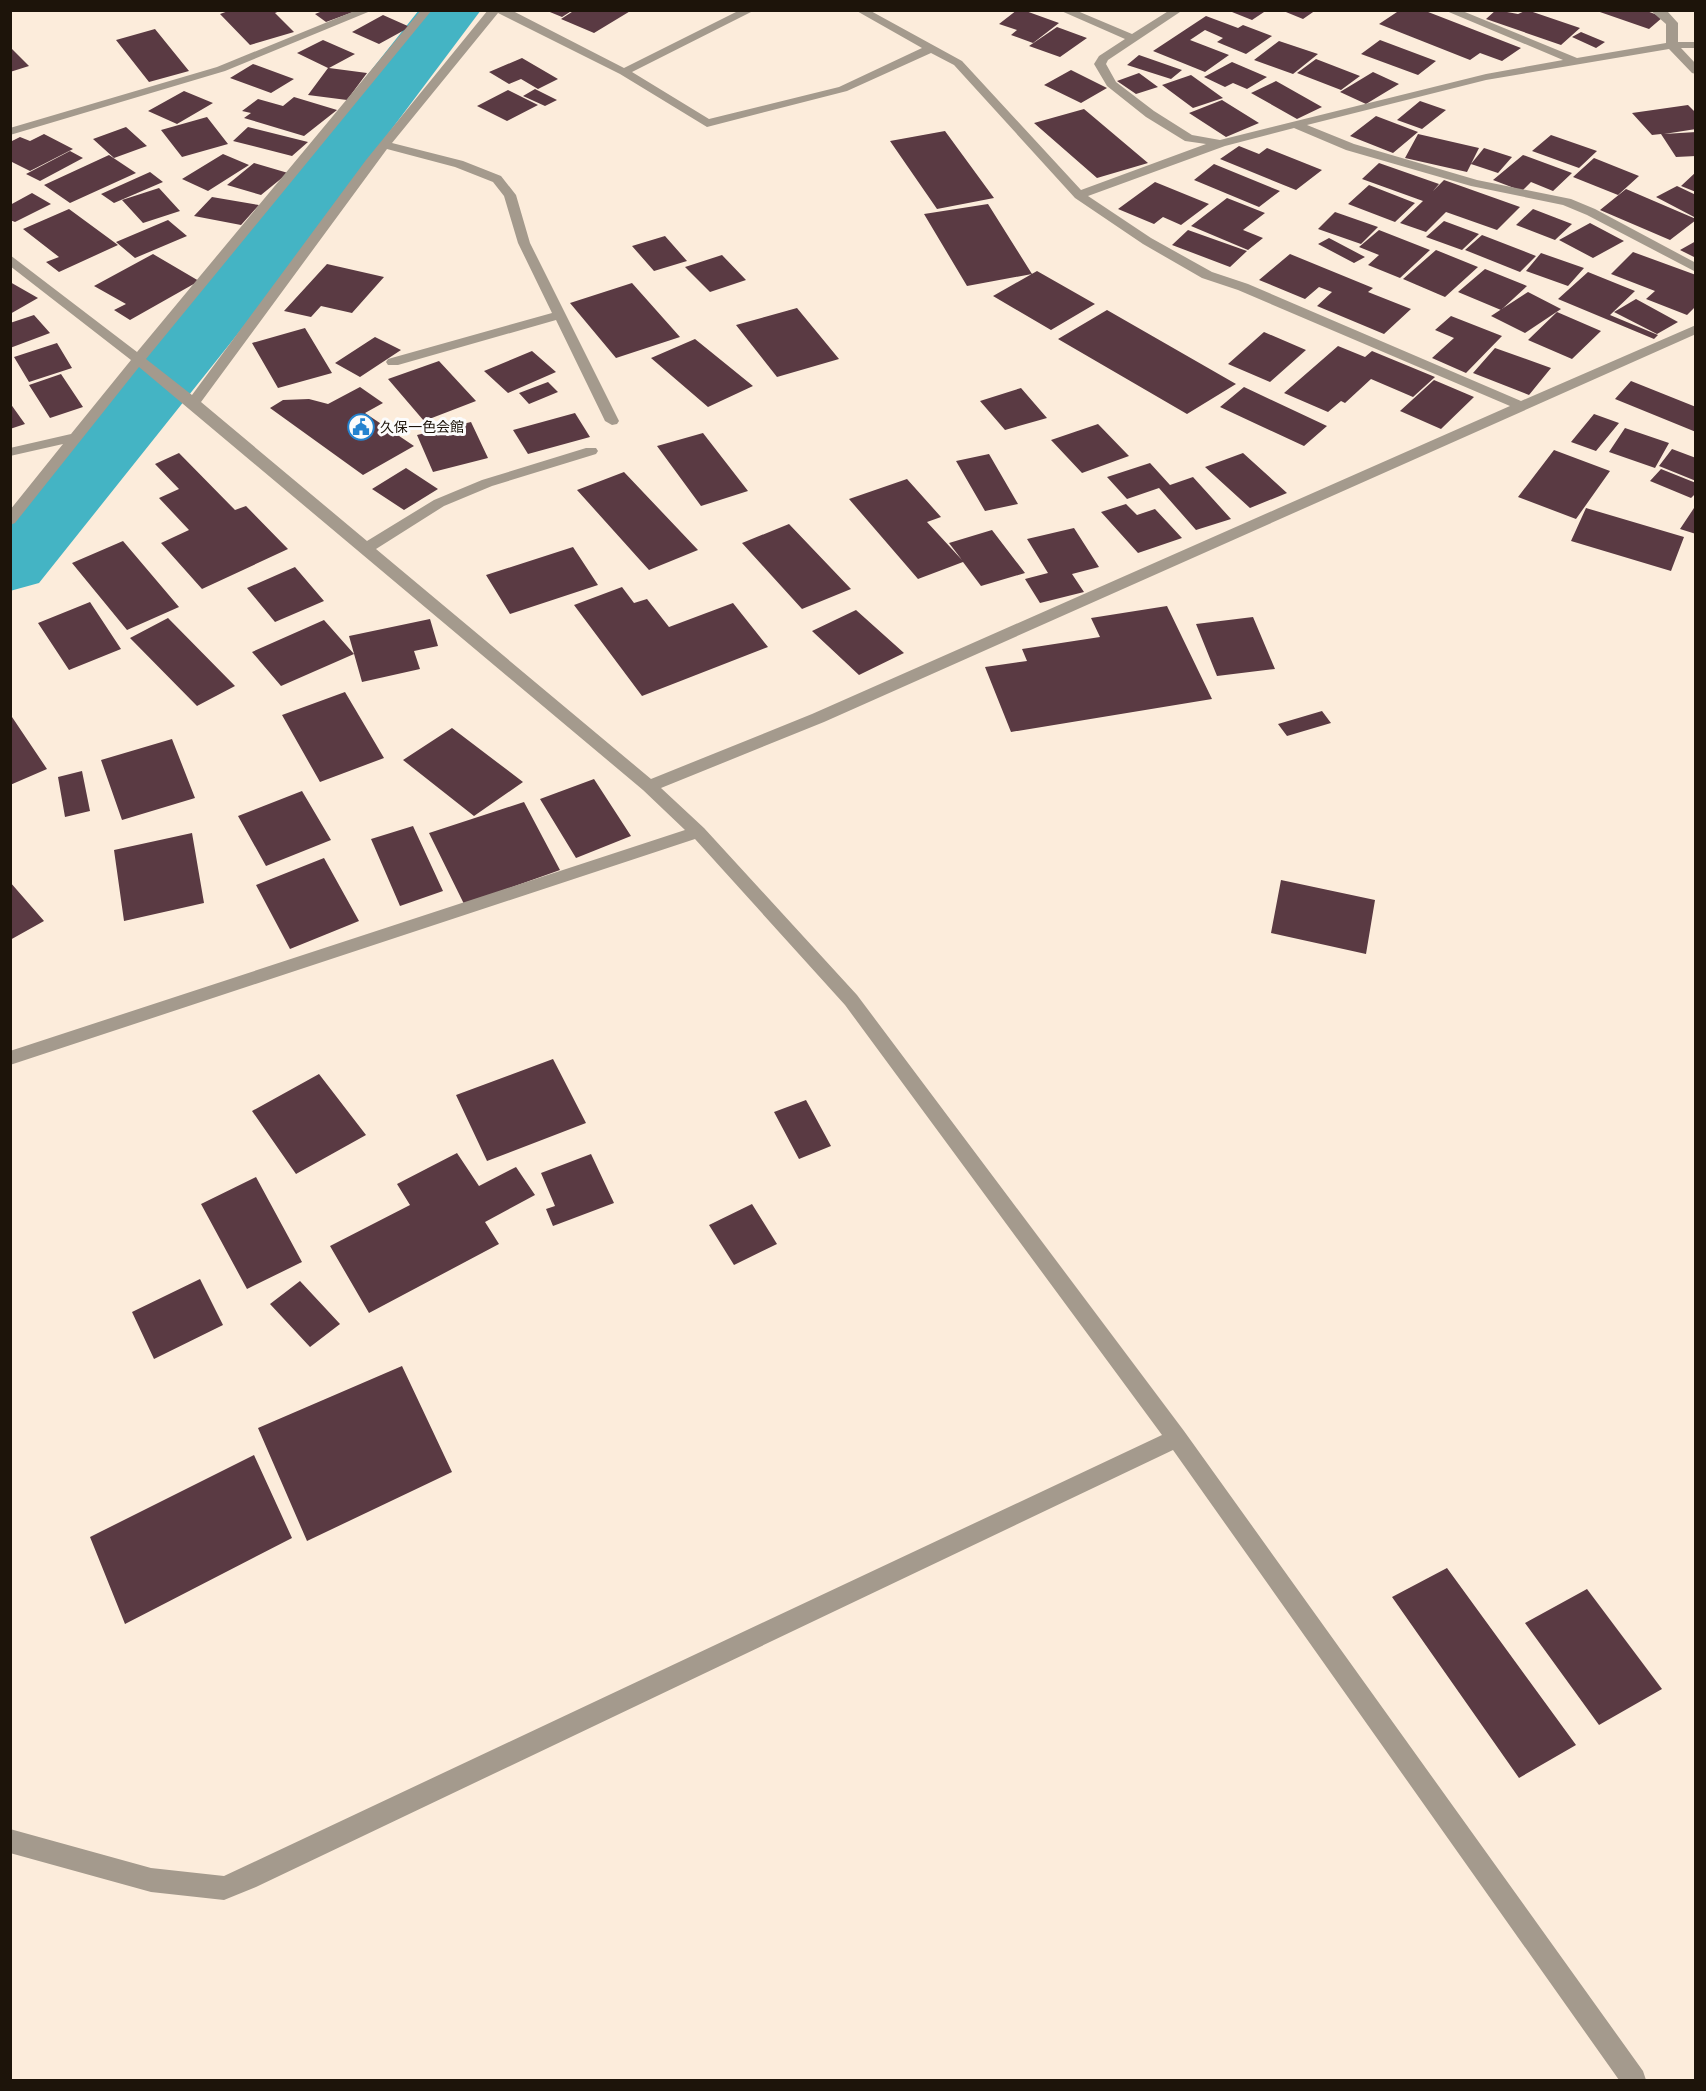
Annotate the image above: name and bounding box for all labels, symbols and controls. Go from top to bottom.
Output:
public building icon: 久保一色会館 [346,412,376,442]
place label: 久保一色会館 [380,419,464,436]

